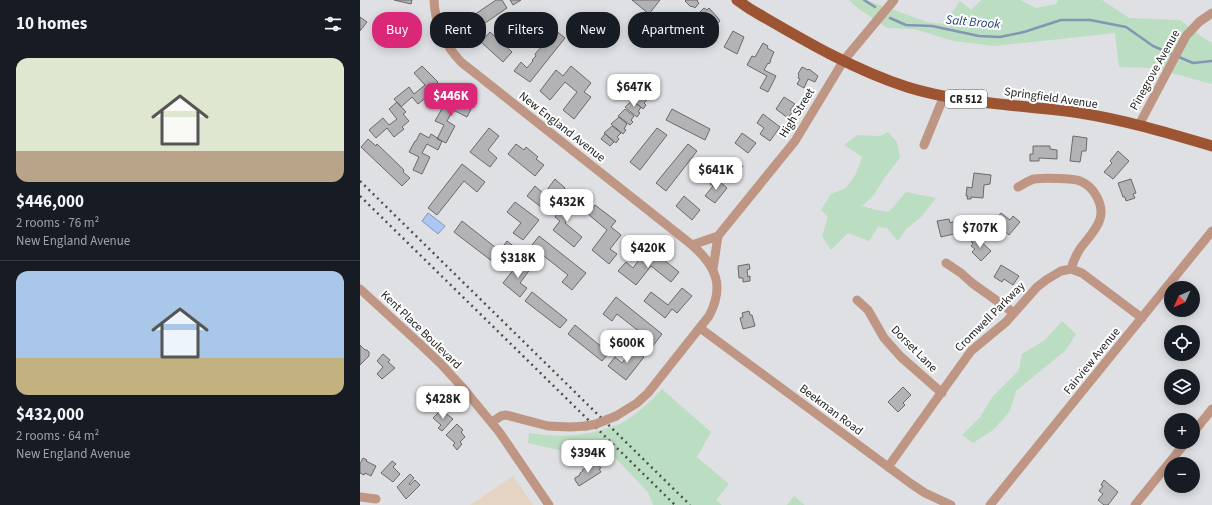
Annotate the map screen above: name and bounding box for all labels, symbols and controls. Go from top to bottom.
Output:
water label: Salt Brook [945,11,1002,33]
text: 10 homes [16,12,87,36]
chip: Buy [372,12,422,48]
chip: Rent [430,12,486,48]
chip: Filters [494,12,558,48]
chip: New [566,12,620,48]
chip: Apartment [628,12,719,48]
icon: filters [322,13,344,35]
street label: Pinegrove Avenue [1126,27,1184,113]
pin: $647K [606,74,662,108]
text: $647K [616,78,652,96]
pin: $446K [423,83,479,117]
street label: Springfield Avenue [1003,83,1099,113]
icon: home [144,84,216,156]
street label: High Street [775,85,819,141]
text: $446K [433,87,469,105]
street label: New England Avenue [515,88,609,166]
road number: CR 512 [945,90,987,108]
pin: $641K [688,157,744,191]
text: $641K [698,161,734,179]
pin: $432K [539,189,595,223]
text: $446,000 [16,190,84,214]
text: $432K [549,193,585,211]
text: 2 rooms · 76 m² [16,214,99,232]
pin: $707K [952,215,1008,249]
text: $707K [962,219,998,237]
text: New England Avenue [16,232,130,250]
pin: $420K [620,235,676,269]
text: $420K [630,239,666,257]
pin: $318K [490,245,546,279]
text: $318K [500,249,536,267]
street label: Cromwell Parkway [951,278,1029,356]
north arrow [1164,281,1200,317]
map controls [1164,281,1200,493]
street label: Kent Place Boulevard [377,287,465,373]
icon: home [144,297,216,369]
street label: Dorset Lane [887,322,941,376]
street label: Fairview Avenue [1060,324,1124,398]
button: locate [1164,325,1200,361]
pin: $600K [599,330,655,364]
text: $600K [609,334,645,352]
button: layers [1164,369,1200,405]
street label: Beekman Road [796,380,866,440]
pin: $428K [415,386,471,420]
text: $428K [425,390,461,408]
text: $432,000 [16,403,84,427]
button: + [1164,413,1200,449]
text: 2 rooms · 64 m² [16,427,99,445]
pin: $394K [560,440,616,474]
text: $394K [570,444,606,462]
text: New England Avenue [16,445,130,463]
button: − [1164,457,1200,493]

